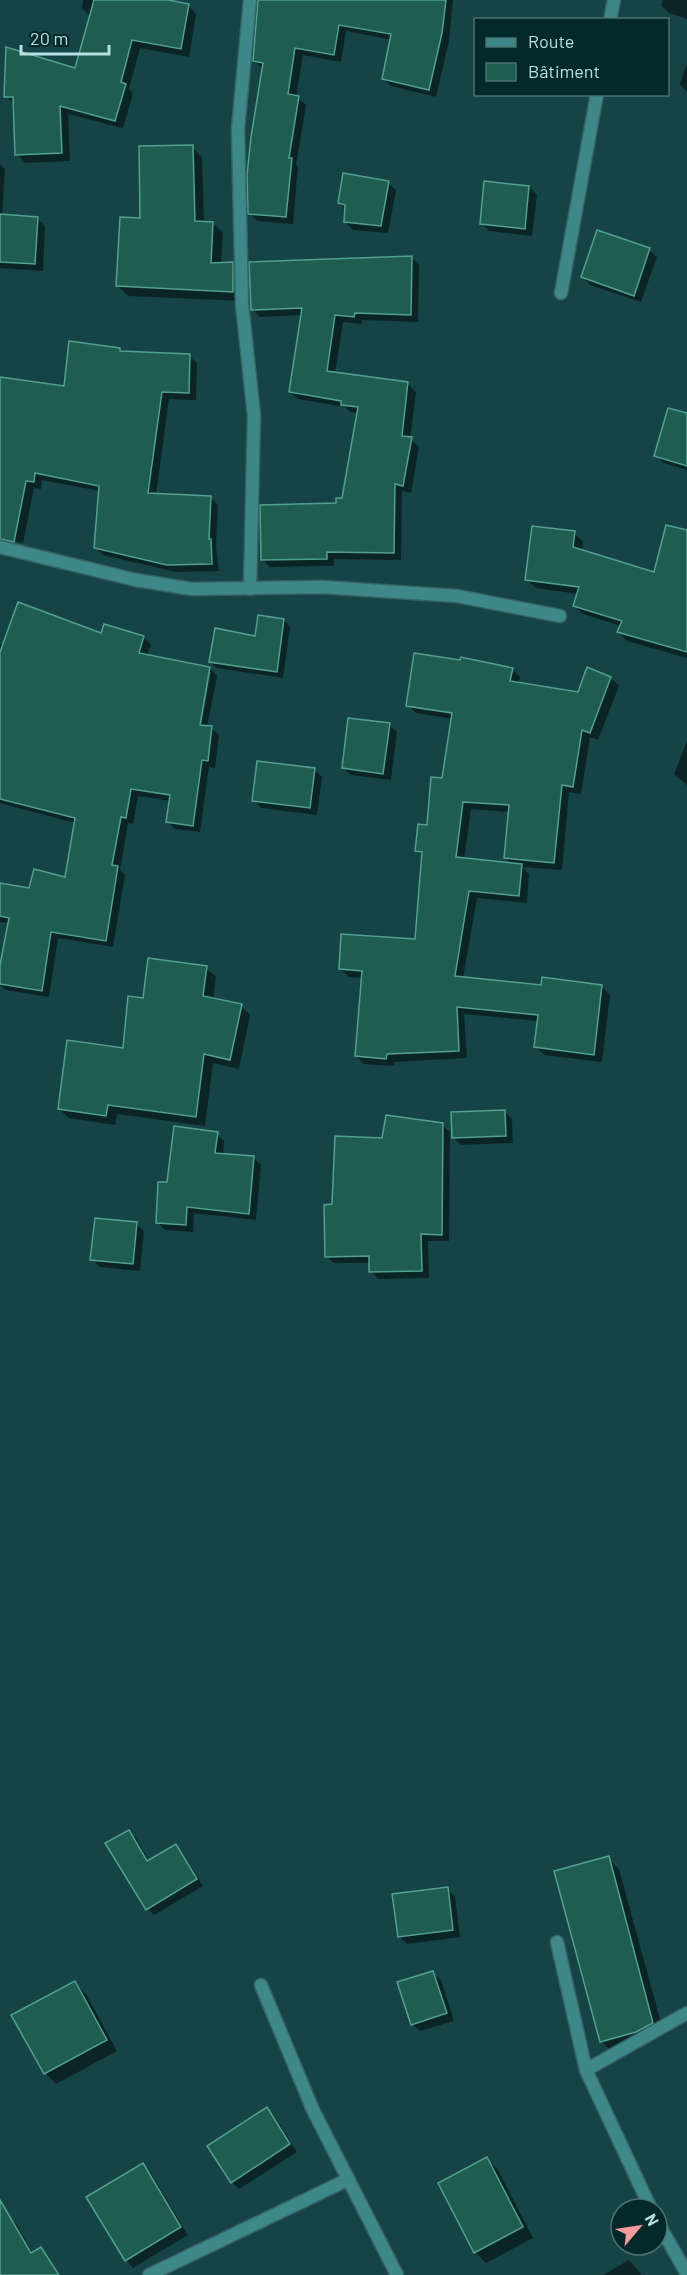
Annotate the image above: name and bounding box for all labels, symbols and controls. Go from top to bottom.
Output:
scale bar [21,18,110,56]
legend [474,18,669,96]
text: 20 m [30,27,68,49]
text: Route [528,30,574,52]
text: Bâtiment [528,60,600,82]
north arrow [609,2197,669,2257]
text: N [642,2210,663,2229]

